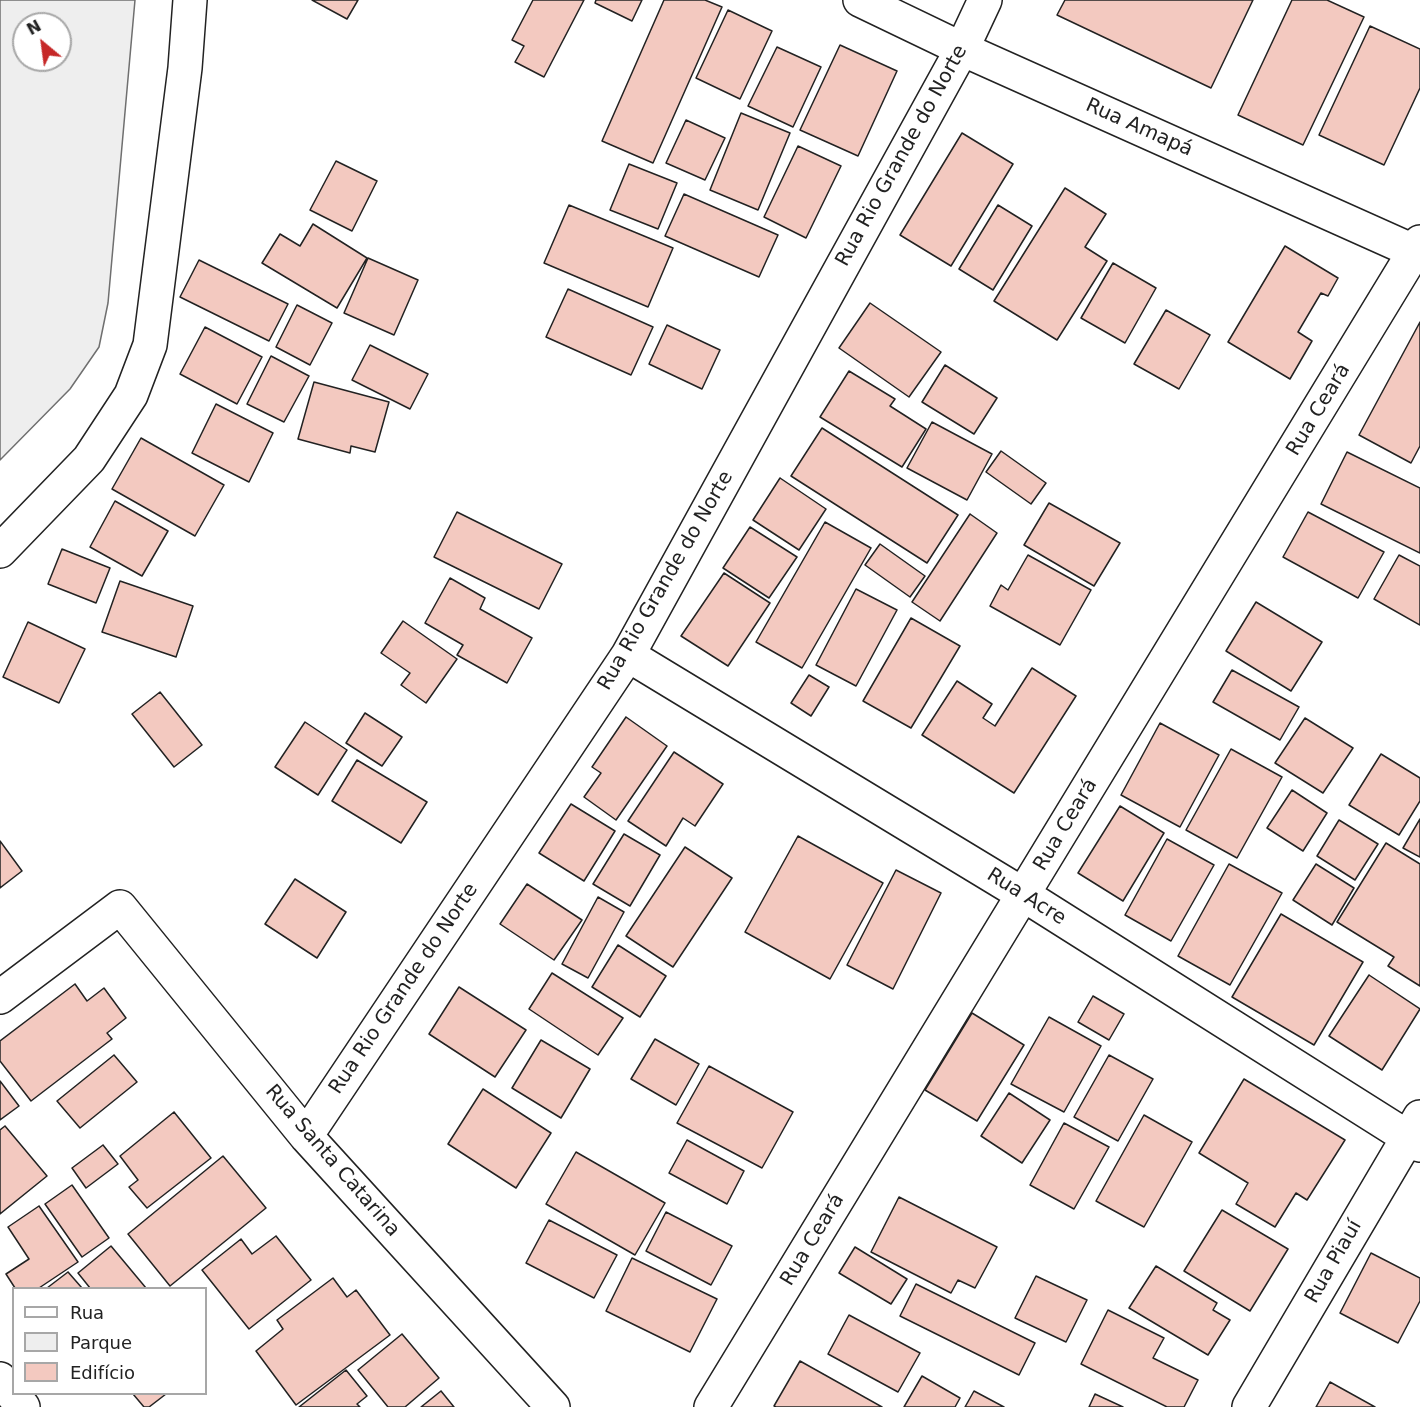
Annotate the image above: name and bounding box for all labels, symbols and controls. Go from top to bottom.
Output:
north arrow [12,12,72,72]
text: N [24,16,44,39]
street label: Rua Rio Grande do Norte [831,41,973,271]
street label: Rua Amapá [1082,94,1196,162]
street label: Rua Ceará [1282,360,1356,460]
street label: Rua Rio Grande do Norte [593,467,739,695]
street label: Rua Ceará [1029,775,1103,875]
street label: Rua Acre [982,863,1070,931]
street label: Rua Rio Grande do Norte [324,879,484,1099]
street label: Rua Santa Catarina [260,1080,404,1242]
street label: Rua Ceará [776,1190,850,1290]
street label: Rua Piauí [1301,1216,1367,1308]
legend [12,1287,207,1395]
text: Rua [70,1302,104,1323]
text: Parque [70,1332,132,1353]
text: Edifício [70,1362,135,1383]

